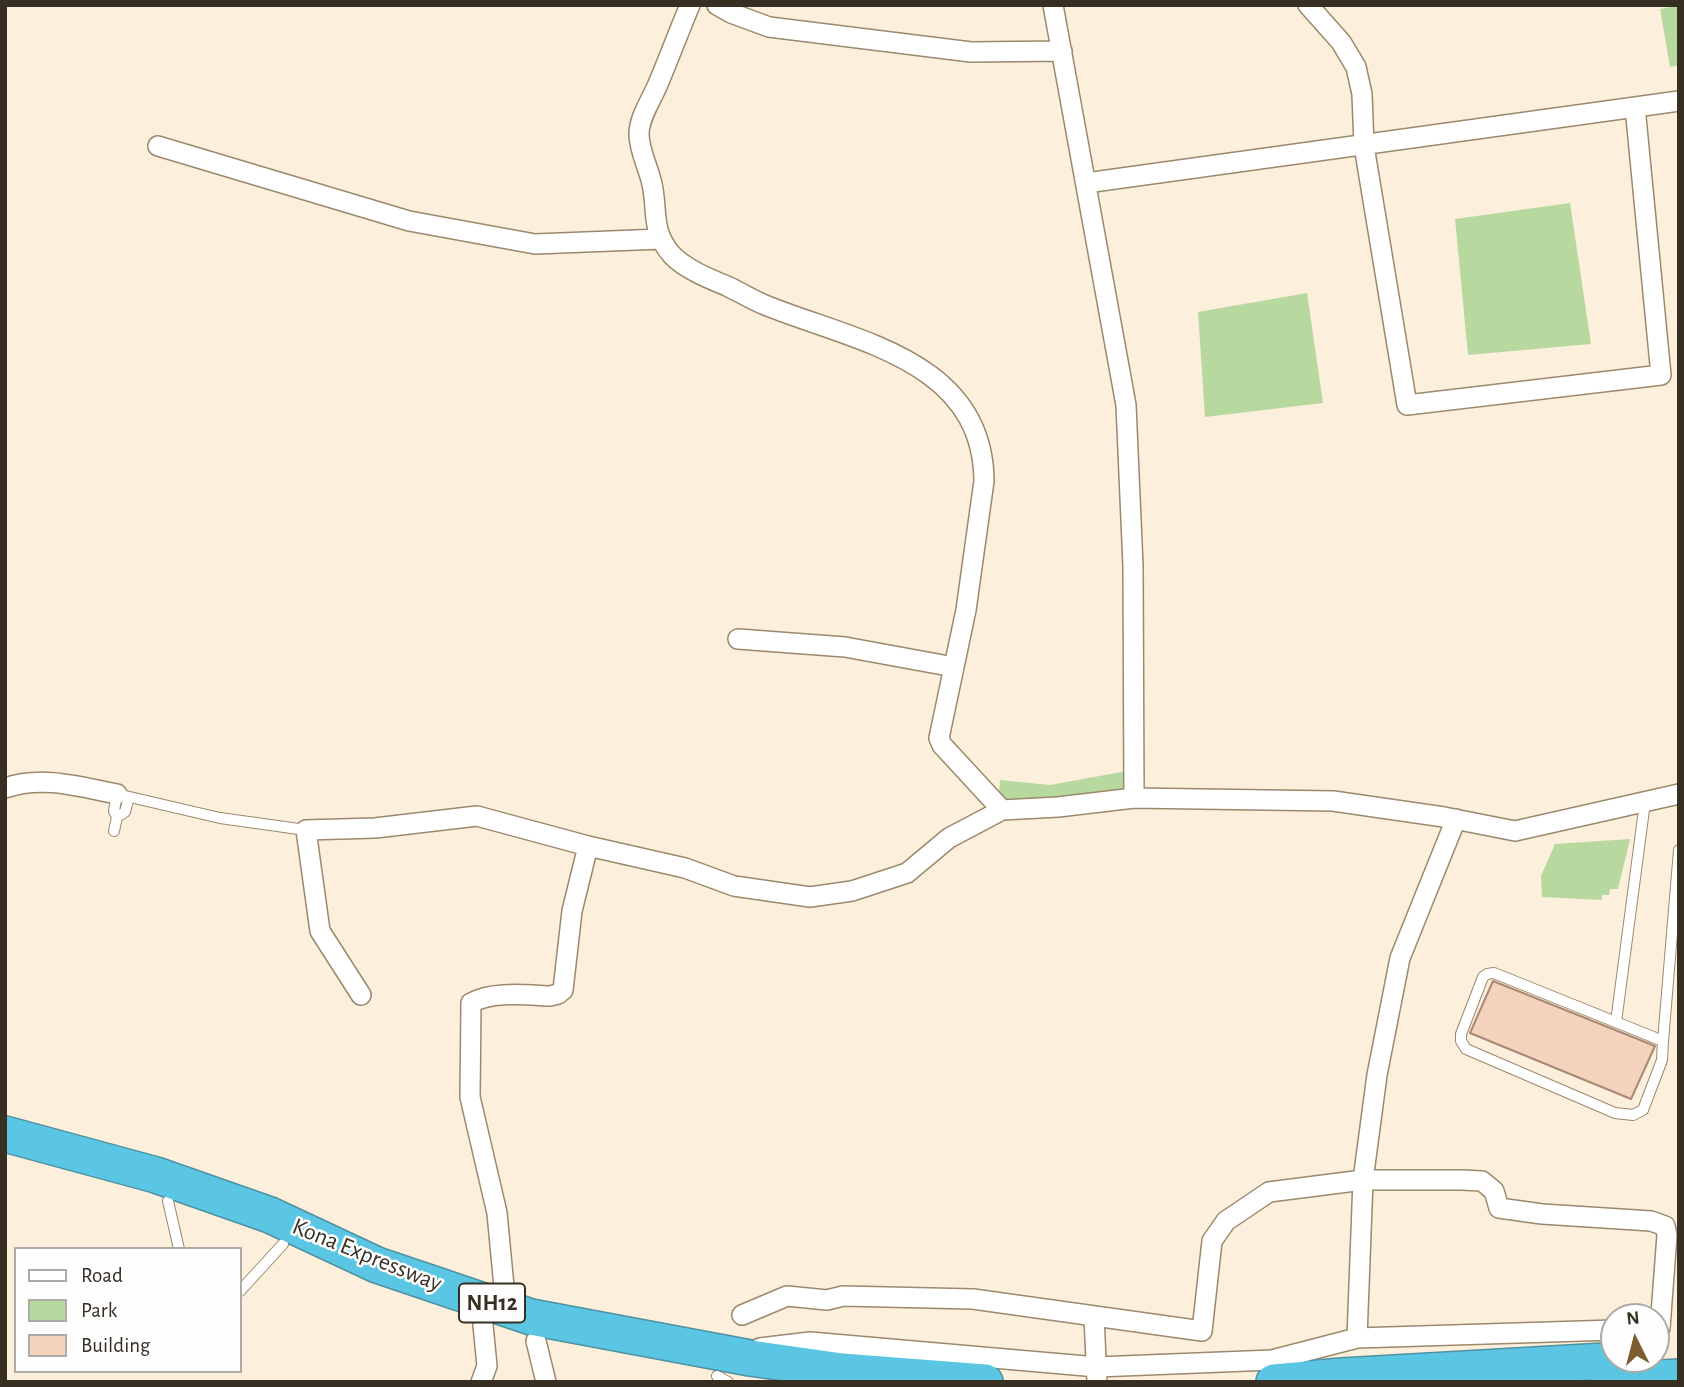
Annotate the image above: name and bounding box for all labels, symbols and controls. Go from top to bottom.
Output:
street label: Kona Expressway [288,1212,446,1298]
legend [14,1247,242,1373]
text: Road [81,1265,123,1286]
road number: NH12 [459,1284,525,1322]
text: Park [81,1300,117,1321]
north arrow [1600,1303,1670,1373]
text: N [1625,1308,1641,1329]
text: Building [81,1335,150,1356]

